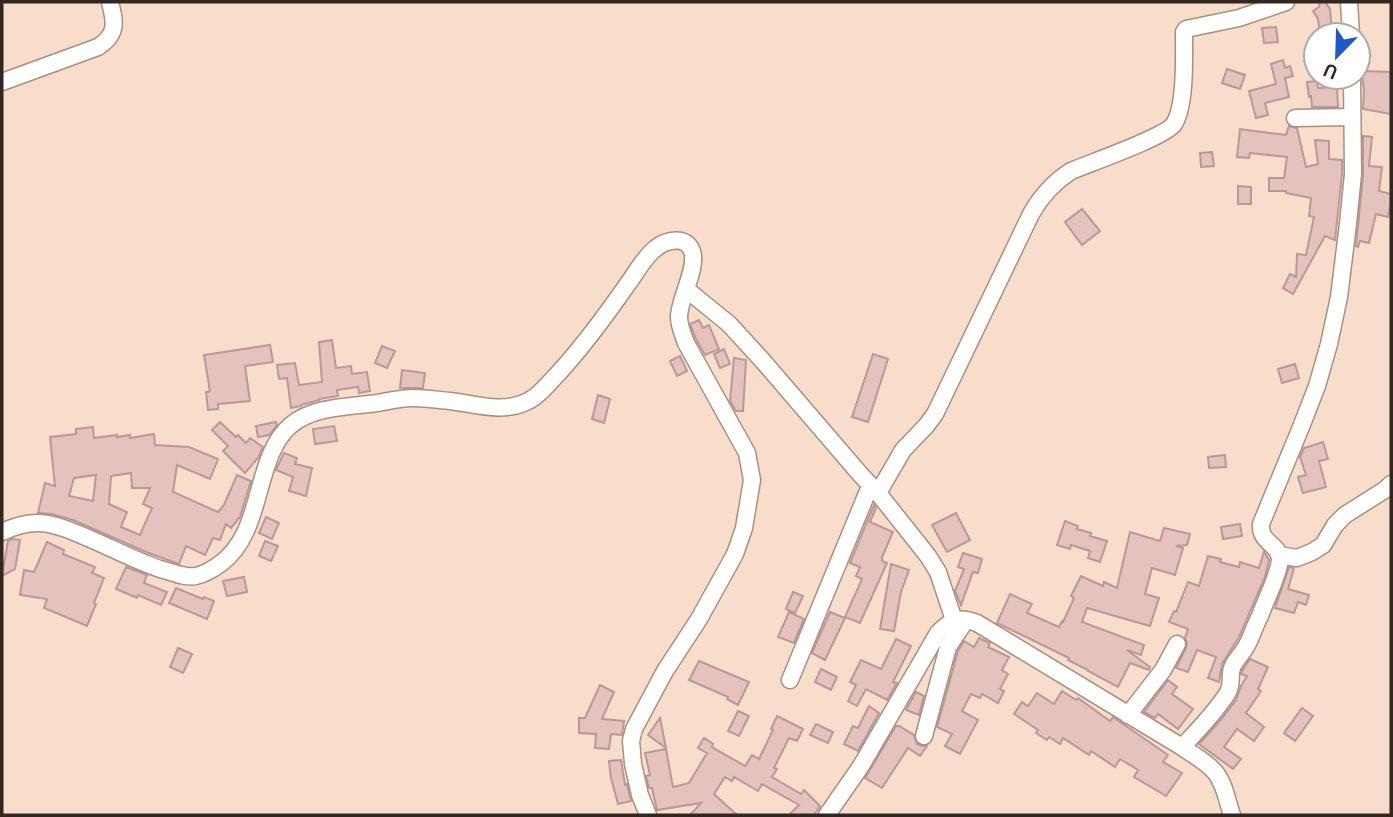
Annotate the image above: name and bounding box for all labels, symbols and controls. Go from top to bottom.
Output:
north arrow [1302,21,1372,91]
text: U [1320,57,1341,85]

